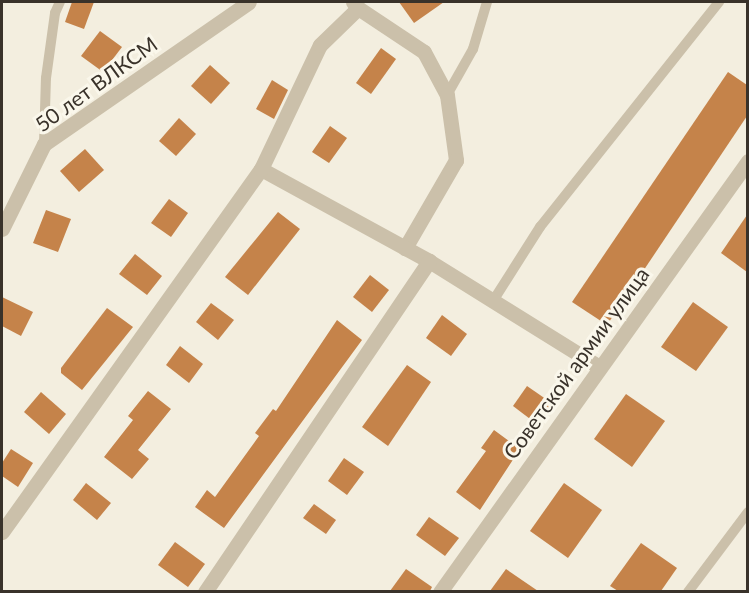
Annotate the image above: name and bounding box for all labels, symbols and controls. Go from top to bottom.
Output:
street label: 50 лет ВЛКСМ [30,31,162,137]
street label: Советской армии улица [498,262,654,464]

